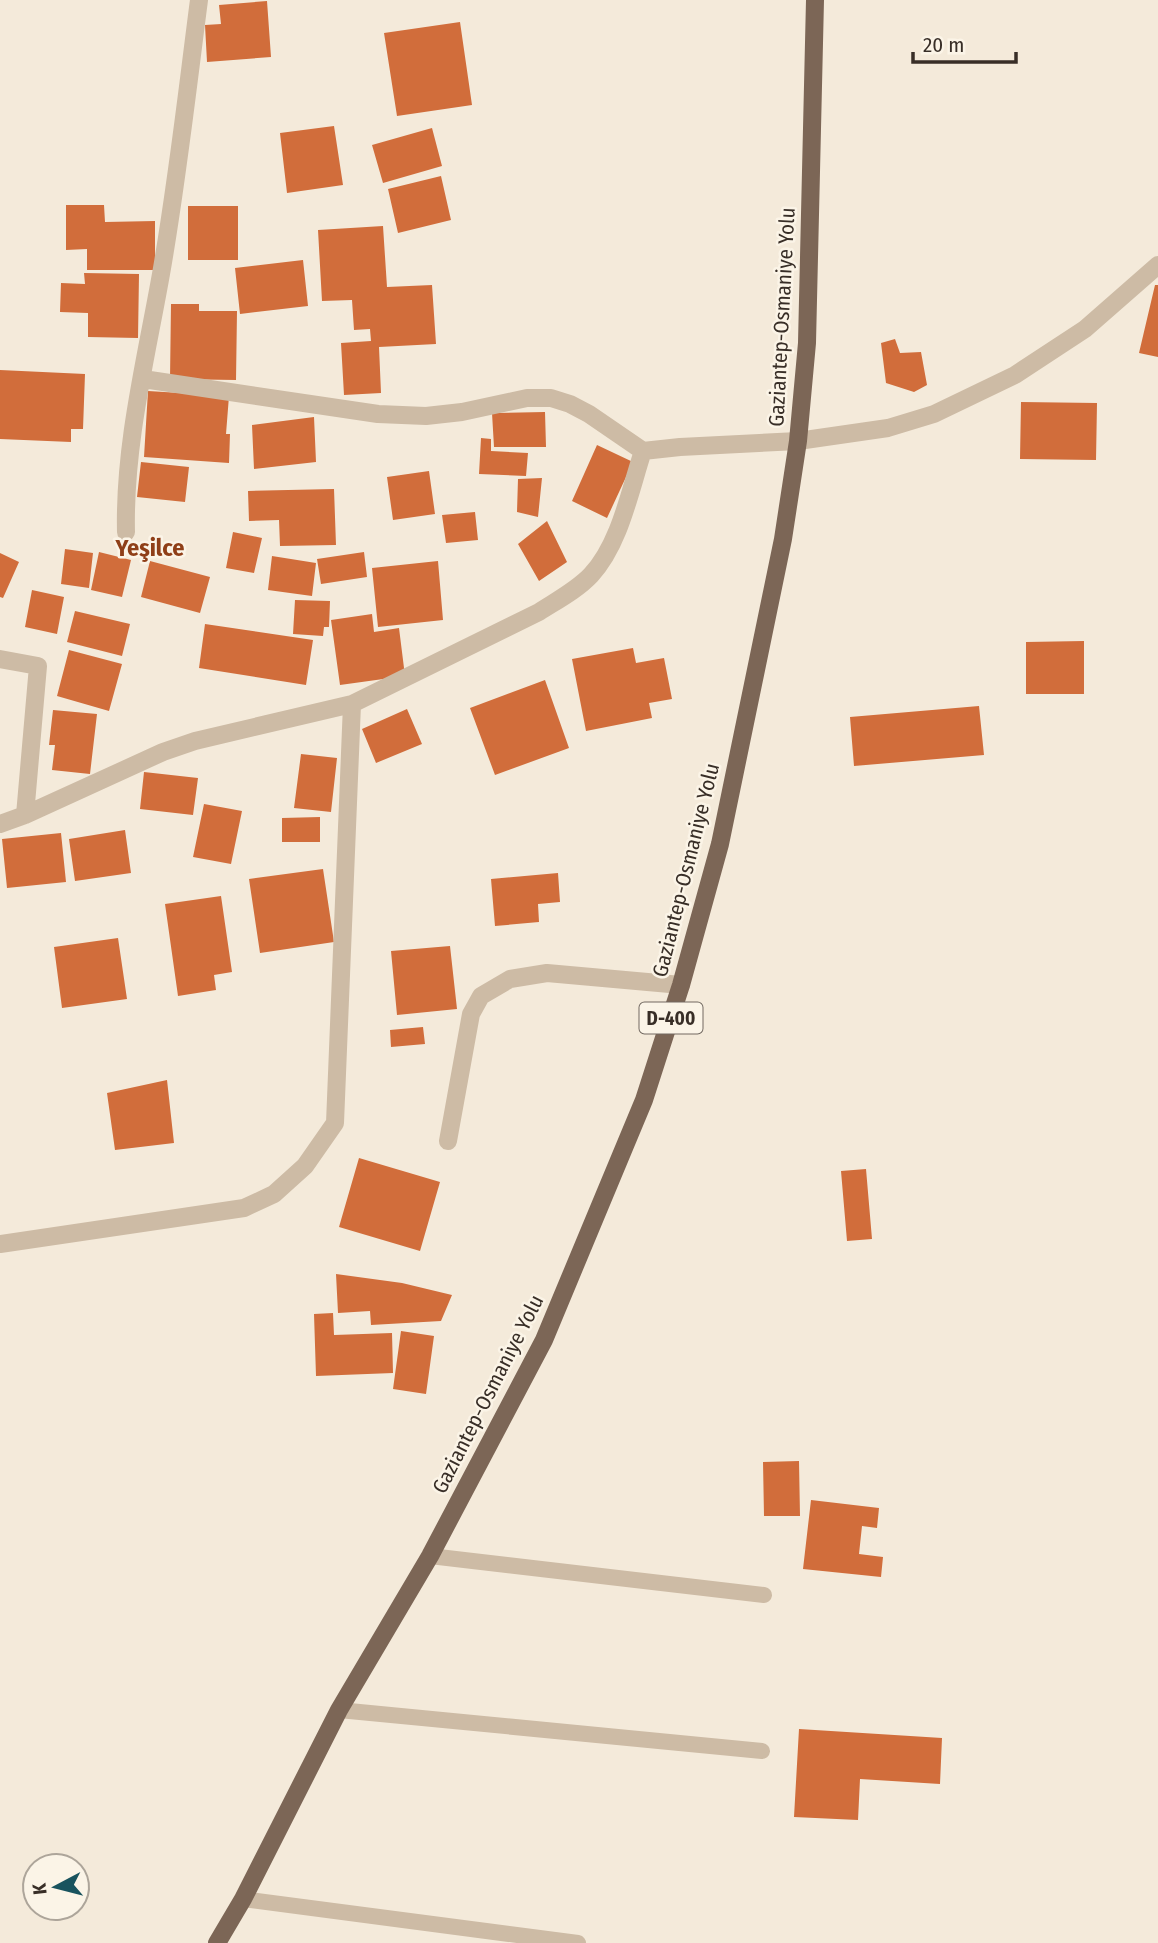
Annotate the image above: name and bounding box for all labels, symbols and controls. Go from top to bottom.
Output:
scale bar [913,21,1016,65]
text: 20 m [923,32,964,58]
street label: Gaziantep-Osmaniye Yolu [763,207,801,427]
district label: Yeşilce [115,534,184,562]
street label: Gaziantep-Osmaniye Yolu [647,760,725,980]
road number: D-400 [640,1002,702,1034]
street label: Gaziantep-Osmaniye Yolu [427,1290,549,1498]
north arrow [21,1852,91,1922]
text: K [27,1881,52,1896]

